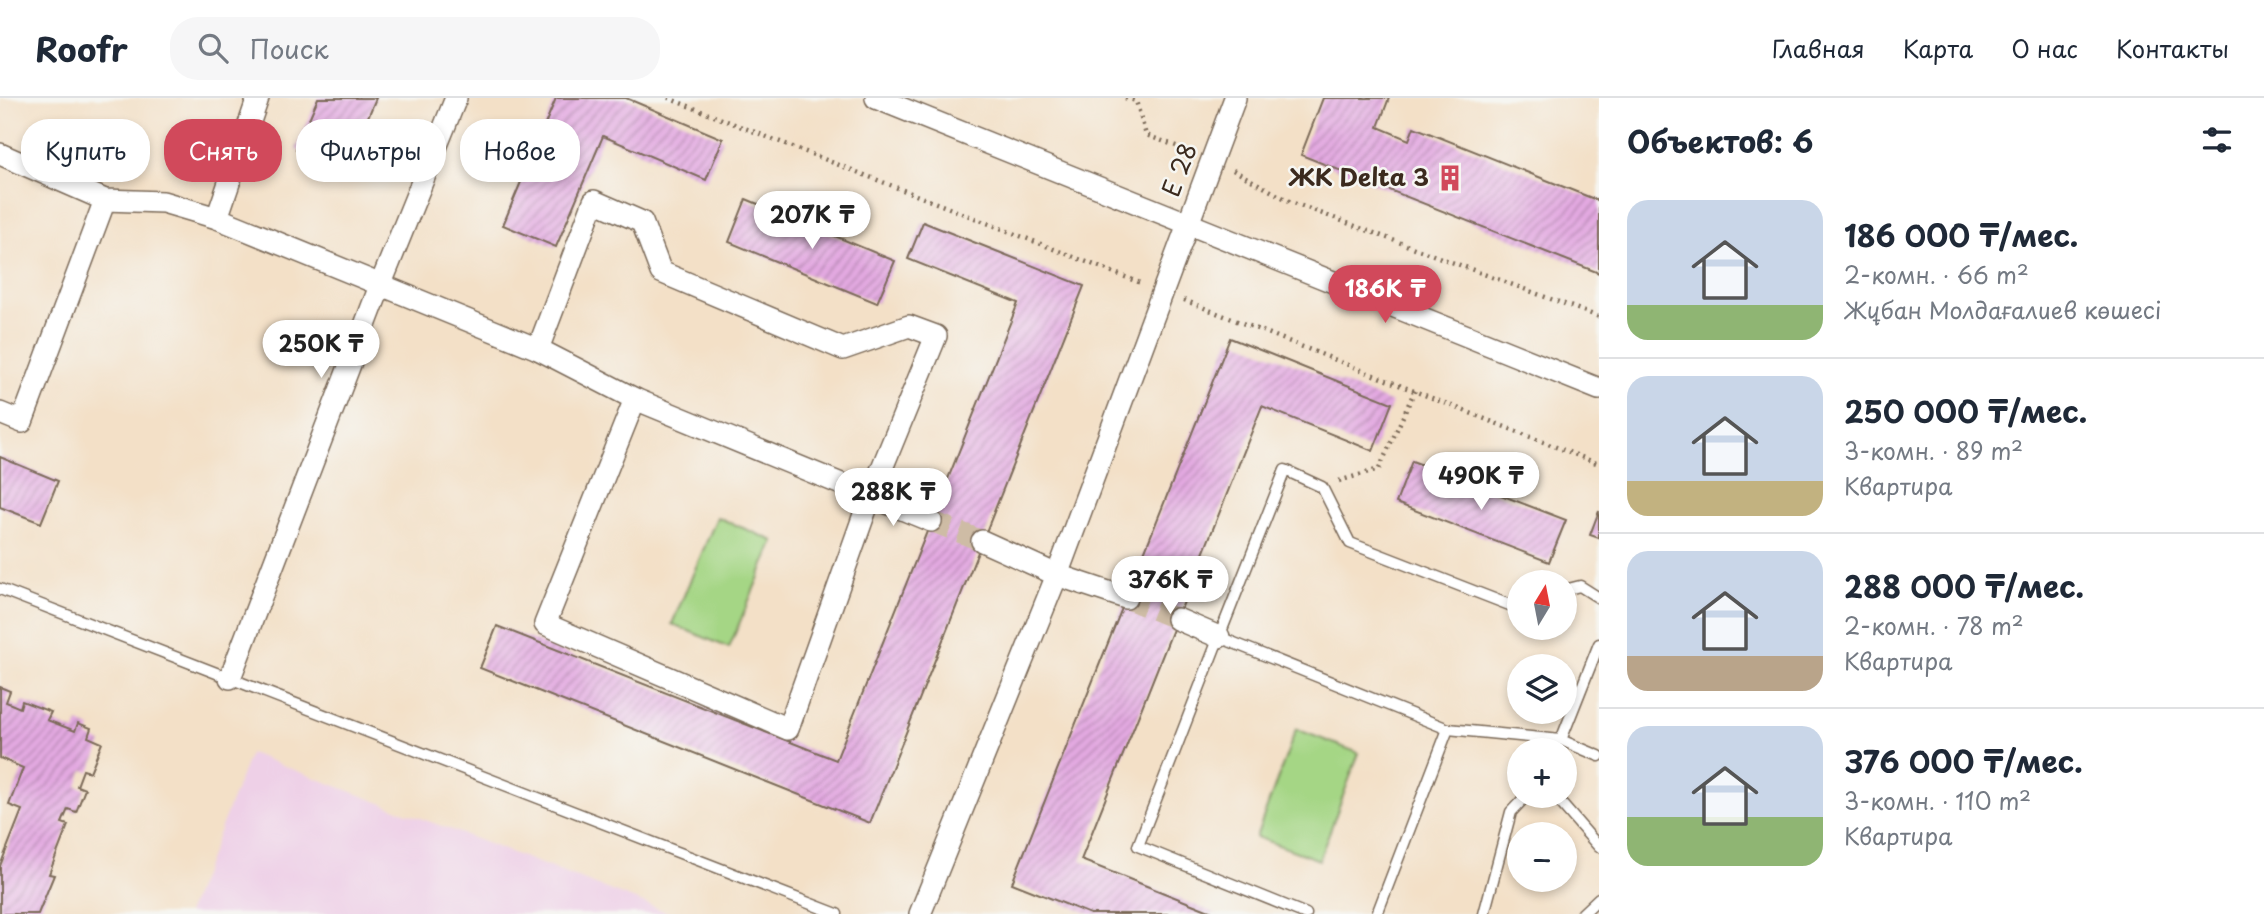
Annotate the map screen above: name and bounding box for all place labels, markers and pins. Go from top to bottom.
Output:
place label: ЖК Delta 3 [1288,158,1429,194]
building icon: ЖК Delta 3 [1435,163,1465,193]
pin: 207K ₸ [755,192,869,251]
pin: 186K ₸ [1328,266,1442,325]
pin: 250K ₸ [264,320,378,380]
pin: 490K ₸ [1424,452,1538,512]
pin: 288K ₸ [836,468,950,528]
pin: 376K ₸ [1113,556,1227,616]

